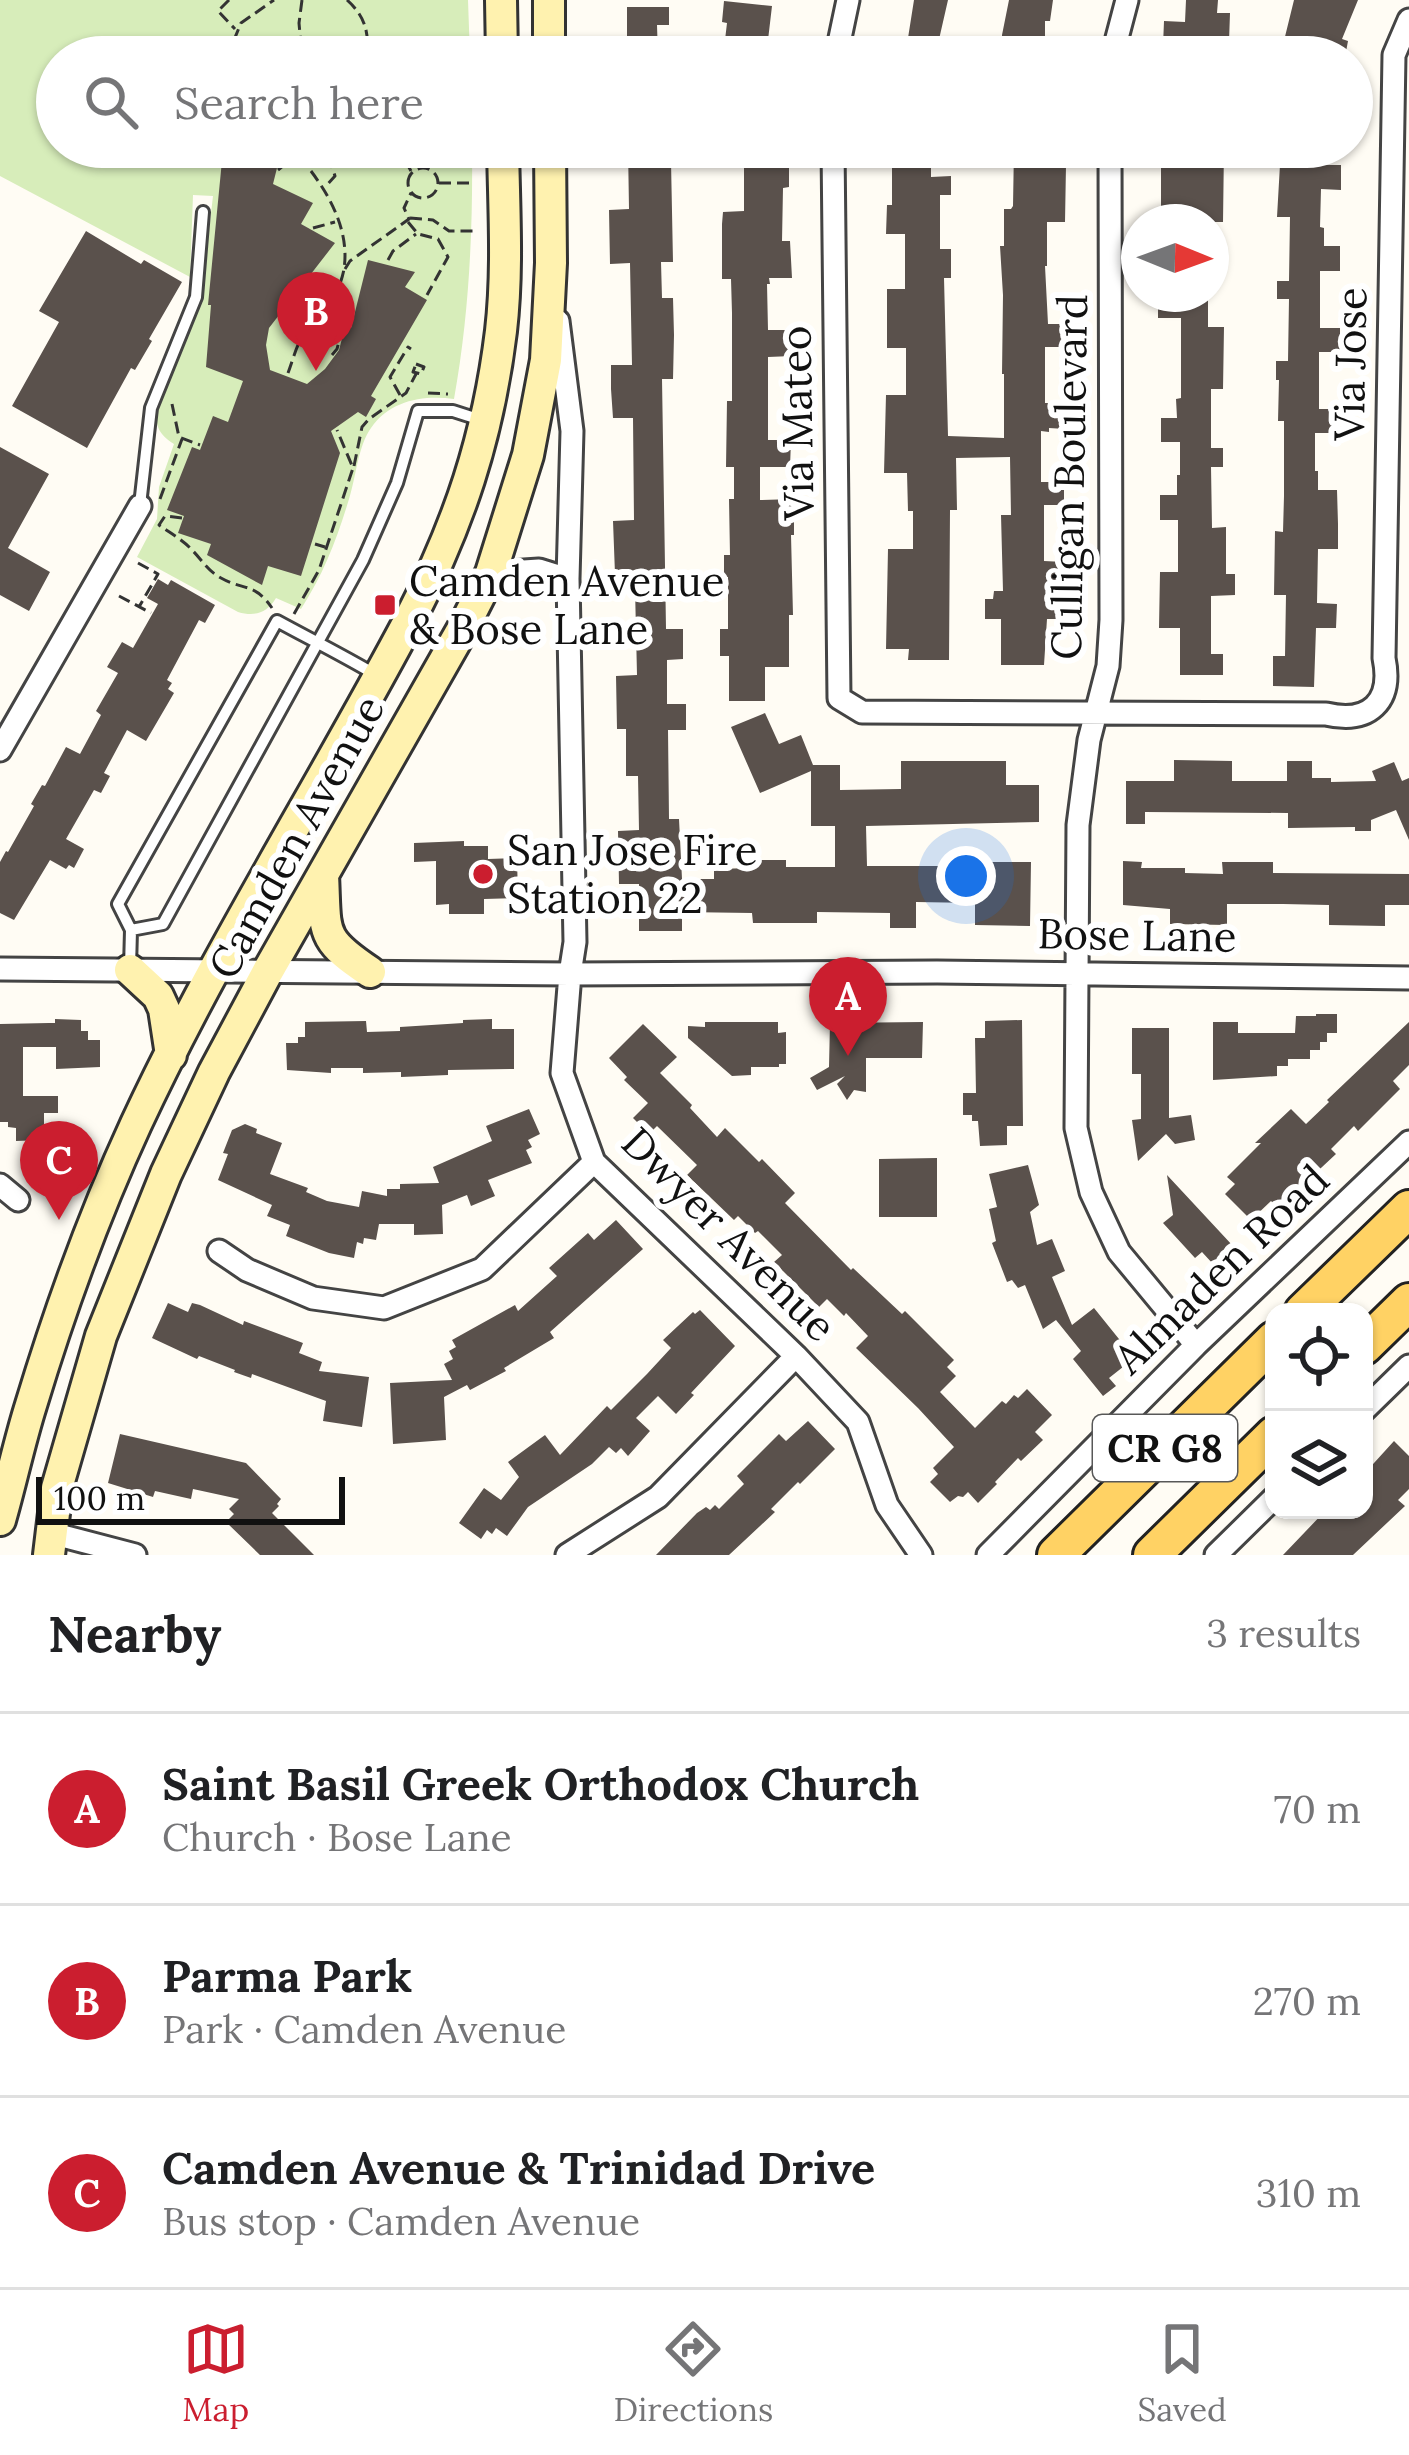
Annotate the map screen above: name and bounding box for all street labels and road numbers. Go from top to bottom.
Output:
street label: Via Jose [1322,287,1378,442]
street label: Culligan Boulevard [1039,294,1099,660]
street label: Via Mateo [768,325,826,522]
street label: Camden Avenue [196,686,396,988]
street label: Bose Lane [1037,906,1237,964]
street label: Dwyer Avenue [610,1115,848,1353]
street label: Almaden Road [1101,1153,1340,1386]
road number: CR G8 [1093,1415,1237,1481]

